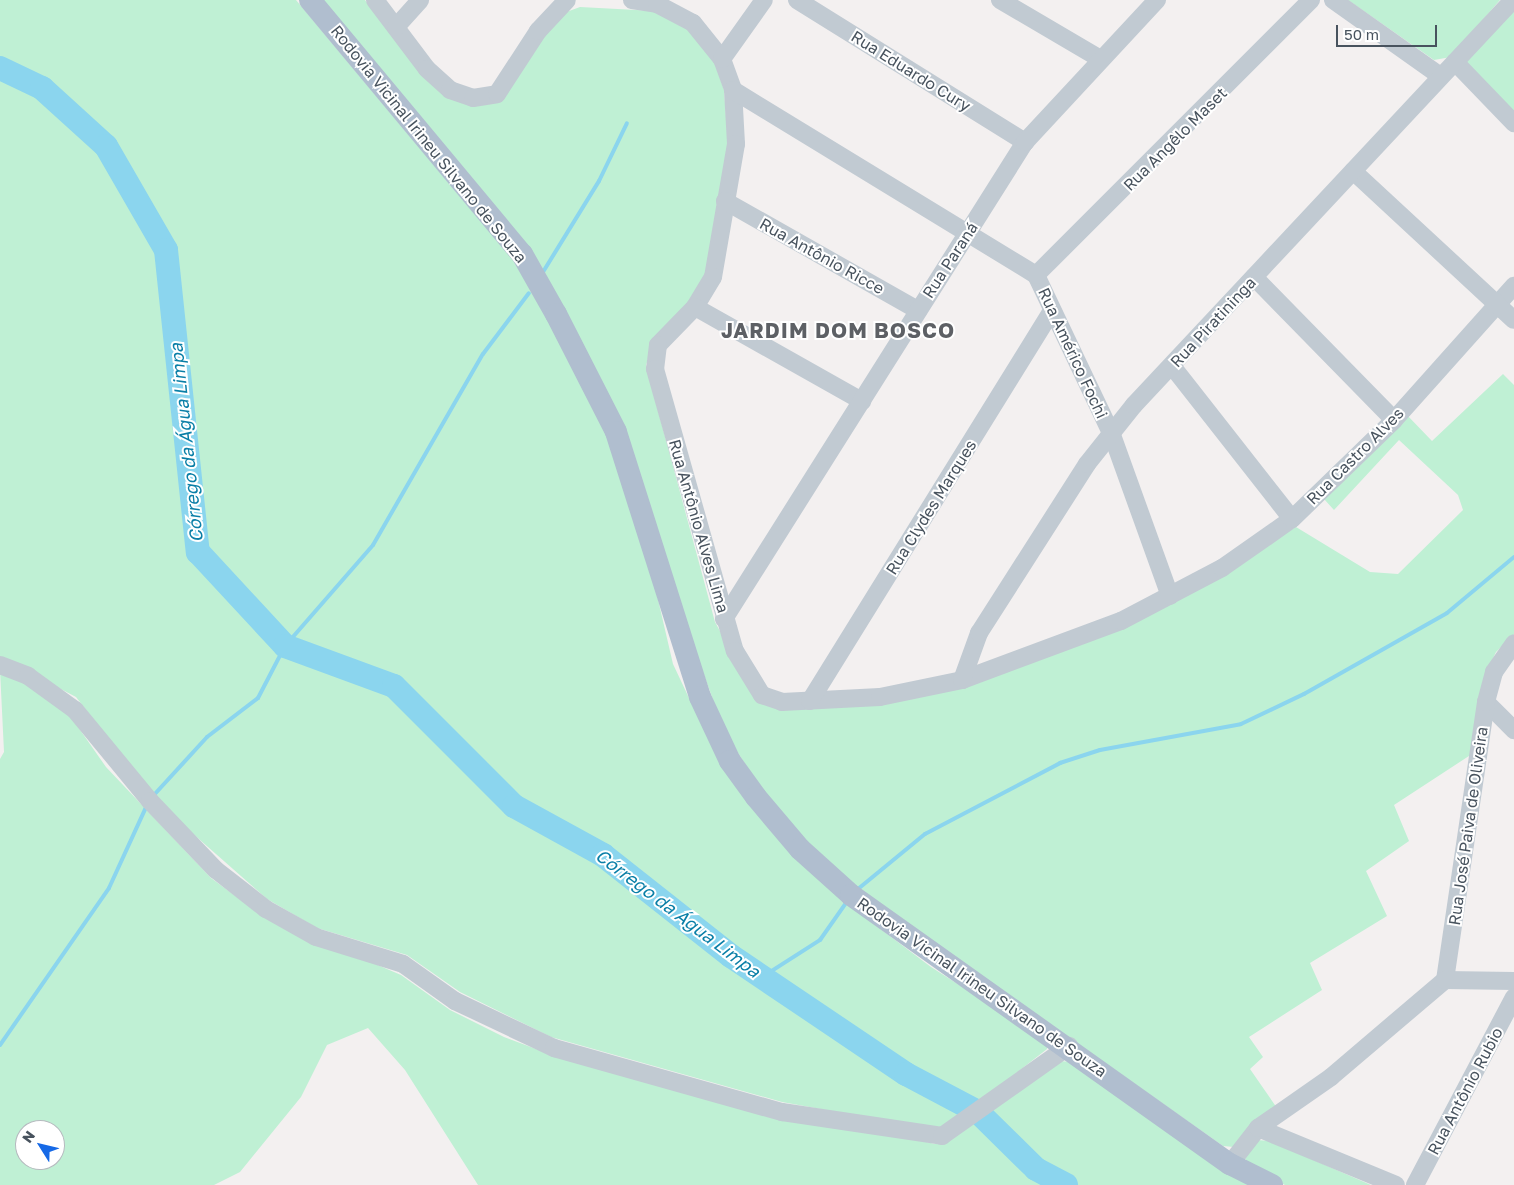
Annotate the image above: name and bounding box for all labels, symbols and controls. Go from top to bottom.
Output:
scale bar [1339,15,1440,47]
street label: Rodovia Vicinal Irineu Silvano de Souza [327,21,531,267]
text: 50 m [1344,25,1379,43]
street label: Rua Eduardo Cury [848,27,974,115]
street label: Rua Angêlo Maset [1119,83,1231,195]
street label: Rua Antônio Ricce [756,214,888,298]
street label: Rua Paraná [918,218,982,302]
street label: Rua Piratininga [1166,273,1260,371]
street label: Rua Américo Fochi [1034,285,1112,421]
district label: JARDIM DOM BOSCO [719,317,957,343]
water label: Córrego da Água Limpa [165,342,207,544]
street label: Rua Castro Alves [1302,403,1408,509]
street label: Rua Clydes Marques [882,436,980,578]
street label: Rua Antônio Alves Lima [665,437,733,615]
street label: Rua José Paiva de Oliveira [1445,725,1491,927]
water label: Córrego da Água Limpa [592,844,764,982]
street label: Rodovia Vicinal Irineu Silvano de Souza [854,893,1110,1081]
street label: Rua Antônio Rubio [1423,1024,1507,1158]
north arrow [15,1120,65,1170]
text: N [18,1127,38,1146]

